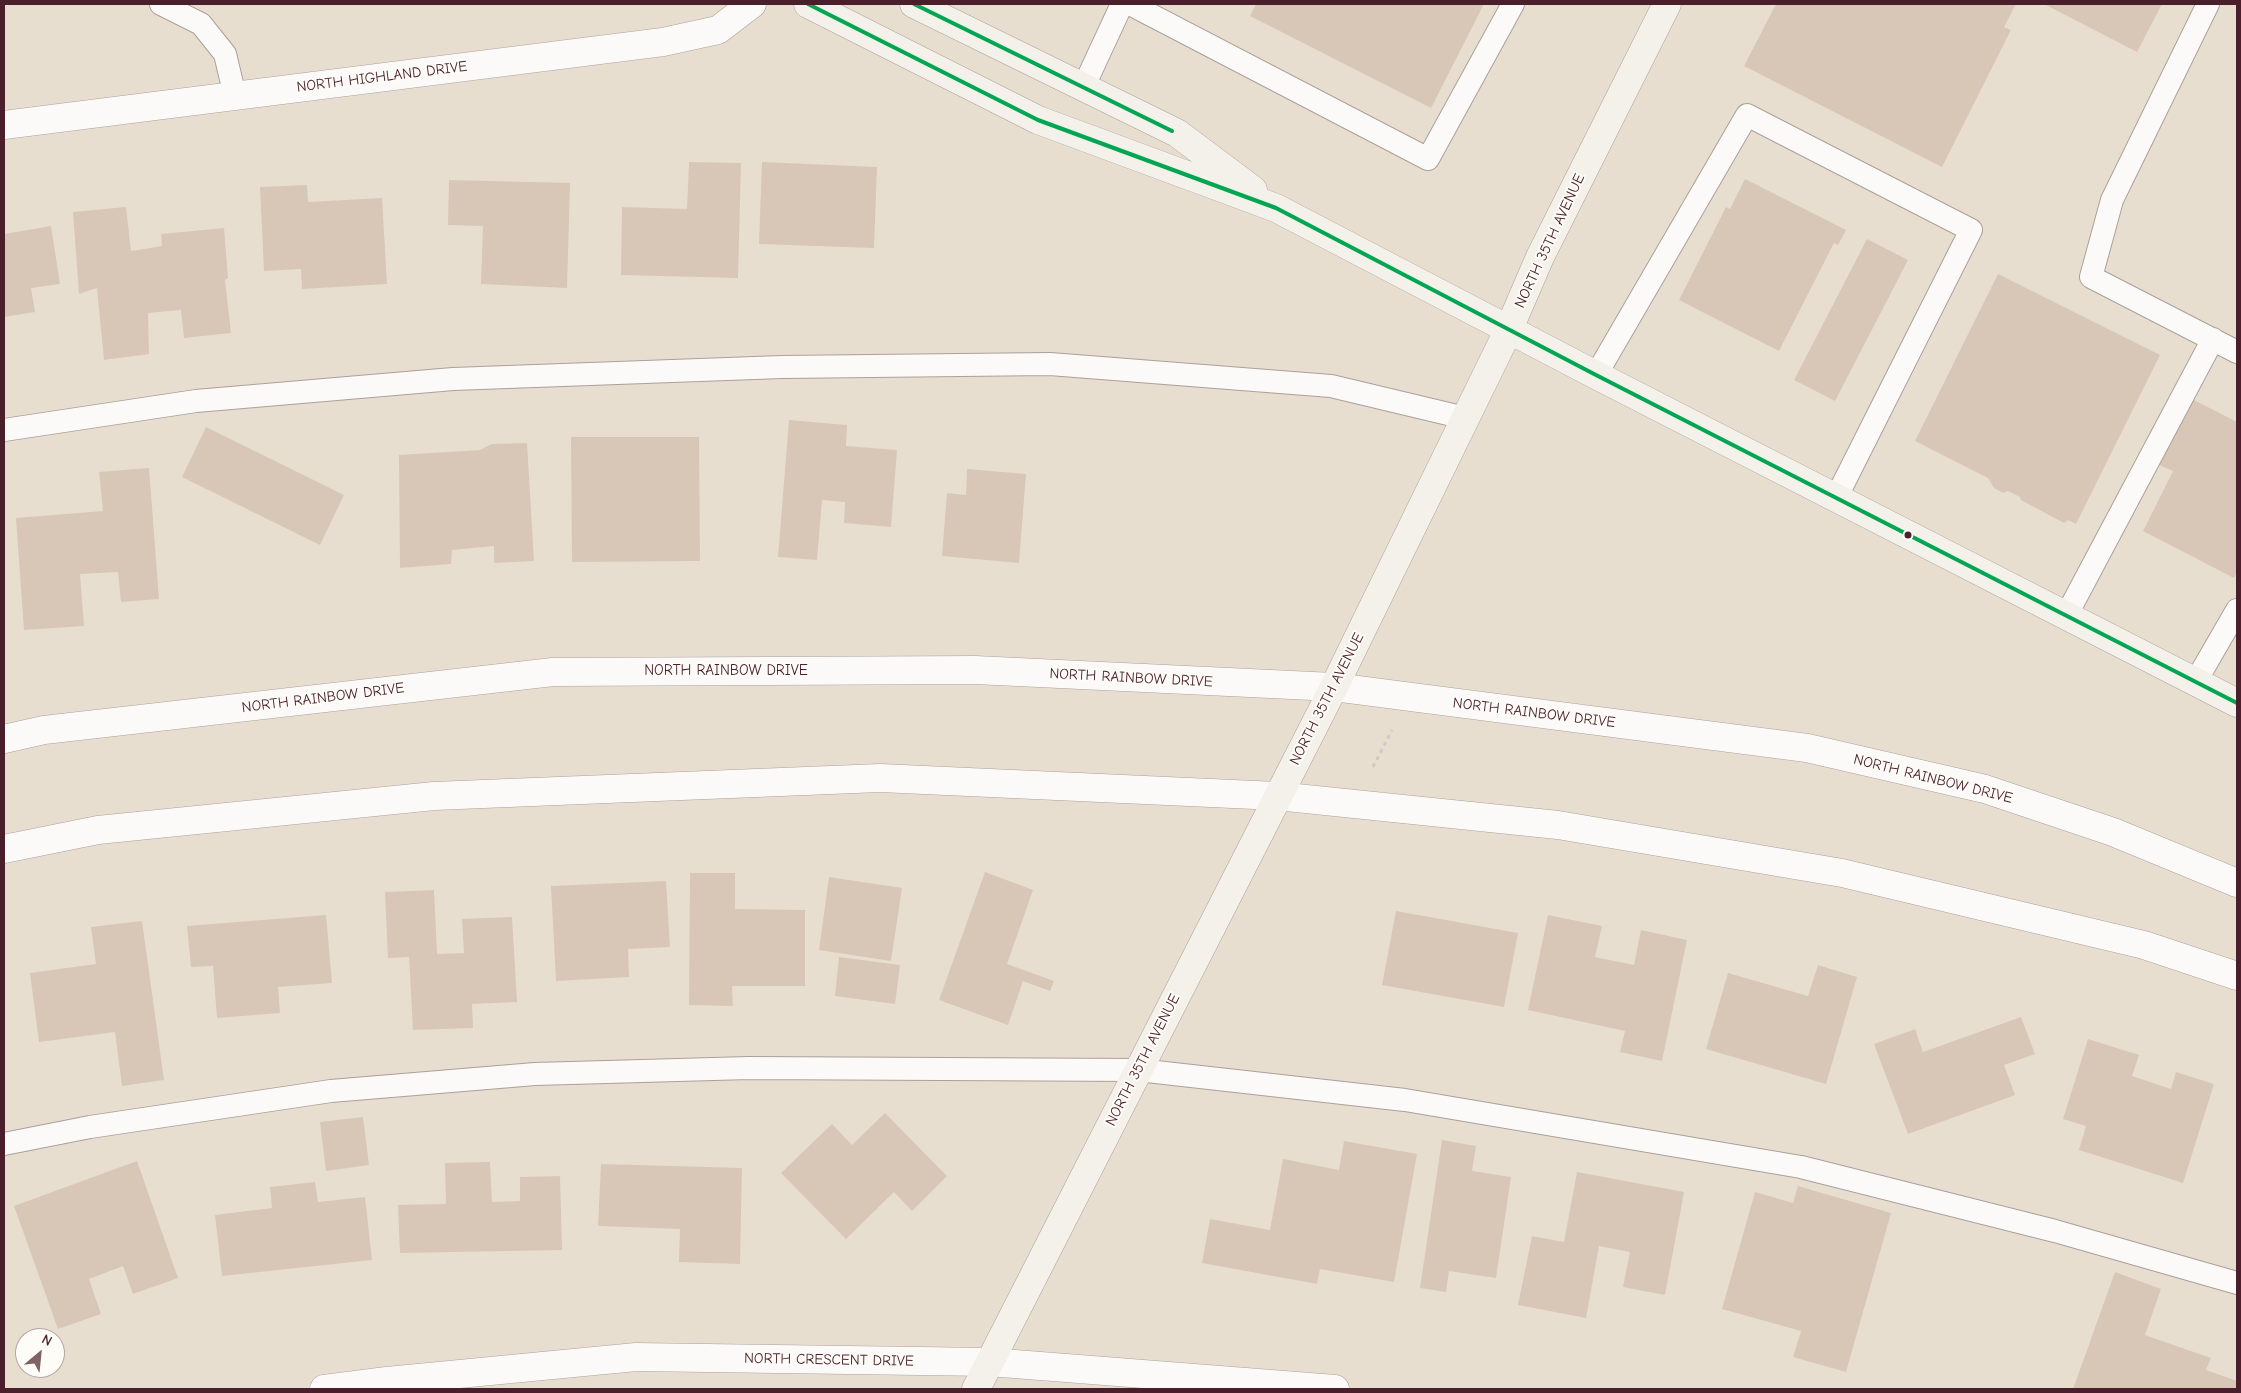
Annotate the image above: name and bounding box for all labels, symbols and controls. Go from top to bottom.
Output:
street label: NORTH HIGHLAND DRIVE [296,58,468,96]
street label: NORTH 35TH AVENUE [1511,171,1589,311]
unlabelled marker [1903,530,1913,540]
street label: NORTH 35TH AVENUE [1286,630,1368,768]
street label: NORTH RAINBOW DRIVE [644,662,808,680]
street label: NORTH RAINBOW DRIVE [1049,665,1213,691]
street label: NORTH RAINBOW DRIVE [241,679,405,717]
street label: NORTH RAINBOW DRIVE [1452,694,1616,732]
street label: NORTH RAINBOW DRIVE [1851,750,2015,808]
street label: NORTH 35TH AVENUE [1102,991,1184,1129]
north arrow [15,1328,65,1378]
text: N [39,1331,55,1350]
street label: NORTH CRESCENT DRIVE [744,1350,914,1370]

